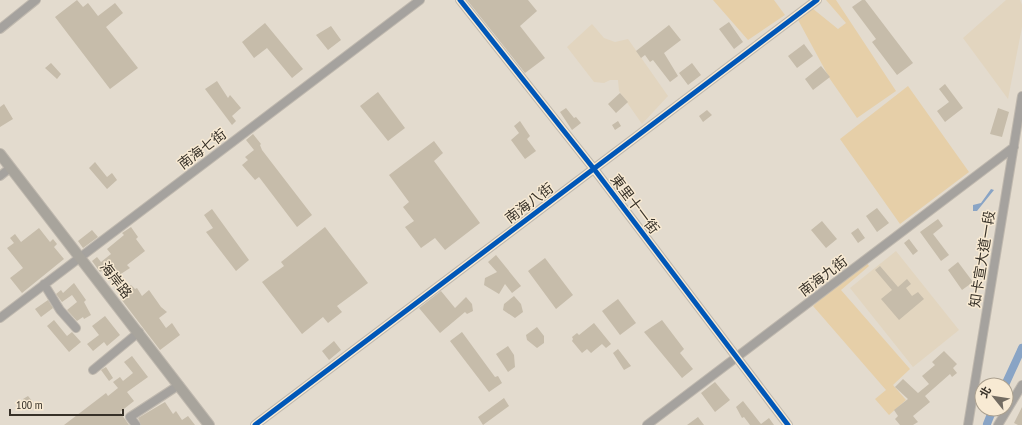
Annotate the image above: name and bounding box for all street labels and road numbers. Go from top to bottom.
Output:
street label: 南海七街 [174,125,230,173]
street label: 東里十一街 [607,171,663,237]
street label: 南海八街 [501,179,557,227]
street label: 知卡宣大道一段 [965,209,999,309]
street label: 南海九街 [795,252,851,300]
street label: 海岸路 [96,258,136,302]

